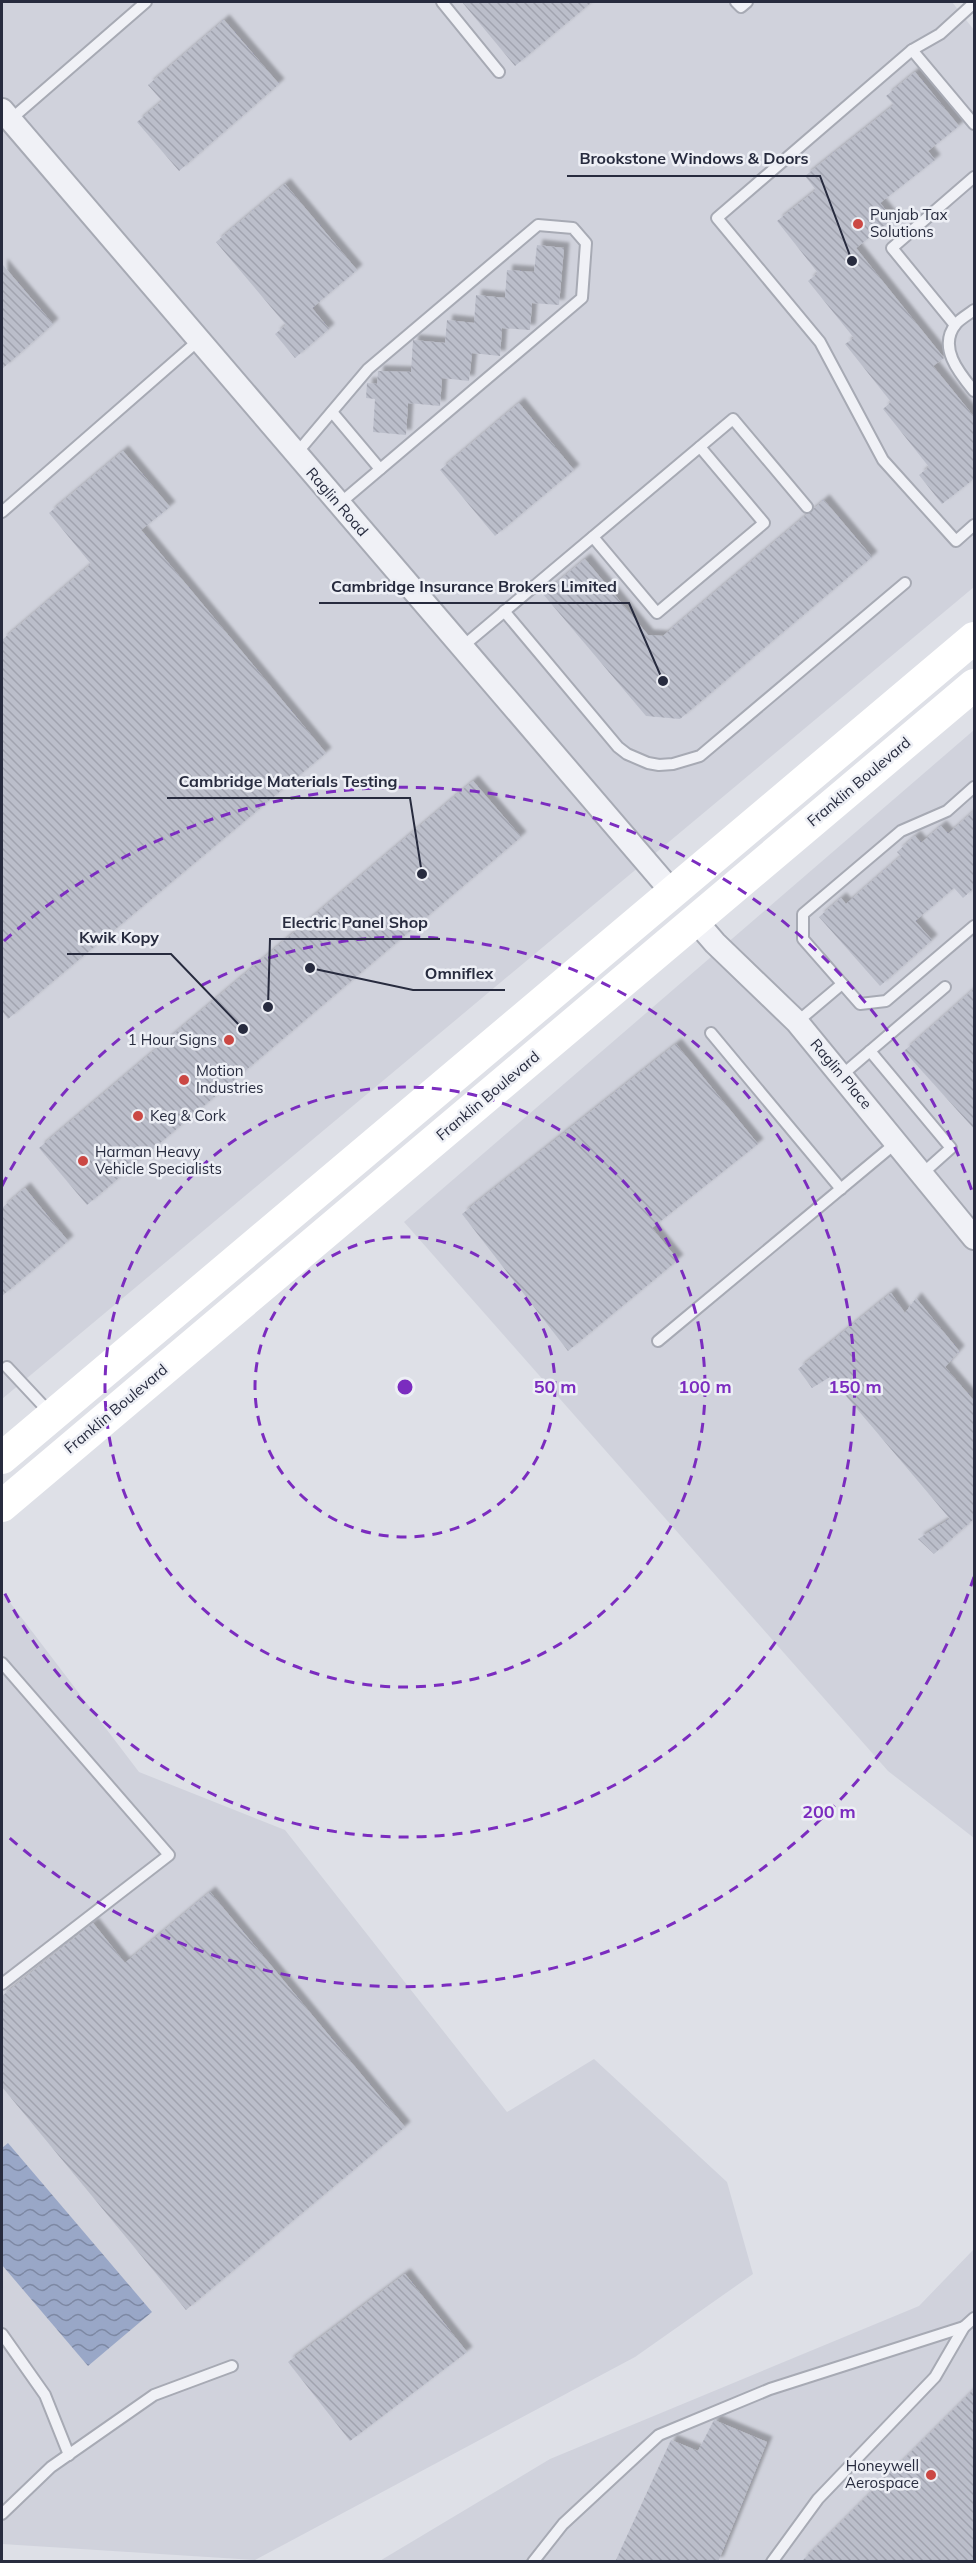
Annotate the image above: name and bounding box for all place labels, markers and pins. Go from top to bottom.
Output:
callout: Brookstone Windows & Doors [567,142,820,176]
place label: Punjab Tax Solutions [870,205,948,241]
marker: Punjab Tax Solutions [851,217,865,231]
callout: Cambridge Insurance Brokers Limited [319,569,629,603]
callout: Cambridge Materials Testing [167,764,410,798]
callout: Electric Panel Shop [270,905,440,939]
callout: Kwik Kopy [67,920,171,954]
callout: Omniflex [413,956,505,990]
place label: 1 Hour Signs [128,1030,217,1049]
marker: 1 Hour Signs [222,1033,236,1047]
place label: Motion Industries [196,1061,264,1097]
marker: Motion Industries [177,1073,191,1087]
place label: Keg & Cork [150,1106,226,1125]
marker: Keg & Cork [131,1109,145,1123]
place label: Harman Heavy Vehicle Specialists [95,1142,222,1178]
marker: Harman Heavy Vehicle Specialists [76,1154,90,1168]
centre of rings [395,1377,415,1397]
place label: Honeywell Aerospace [845,2456,919,2492]
marker: Honeywell Aerospace [924,2468,938,2482]

